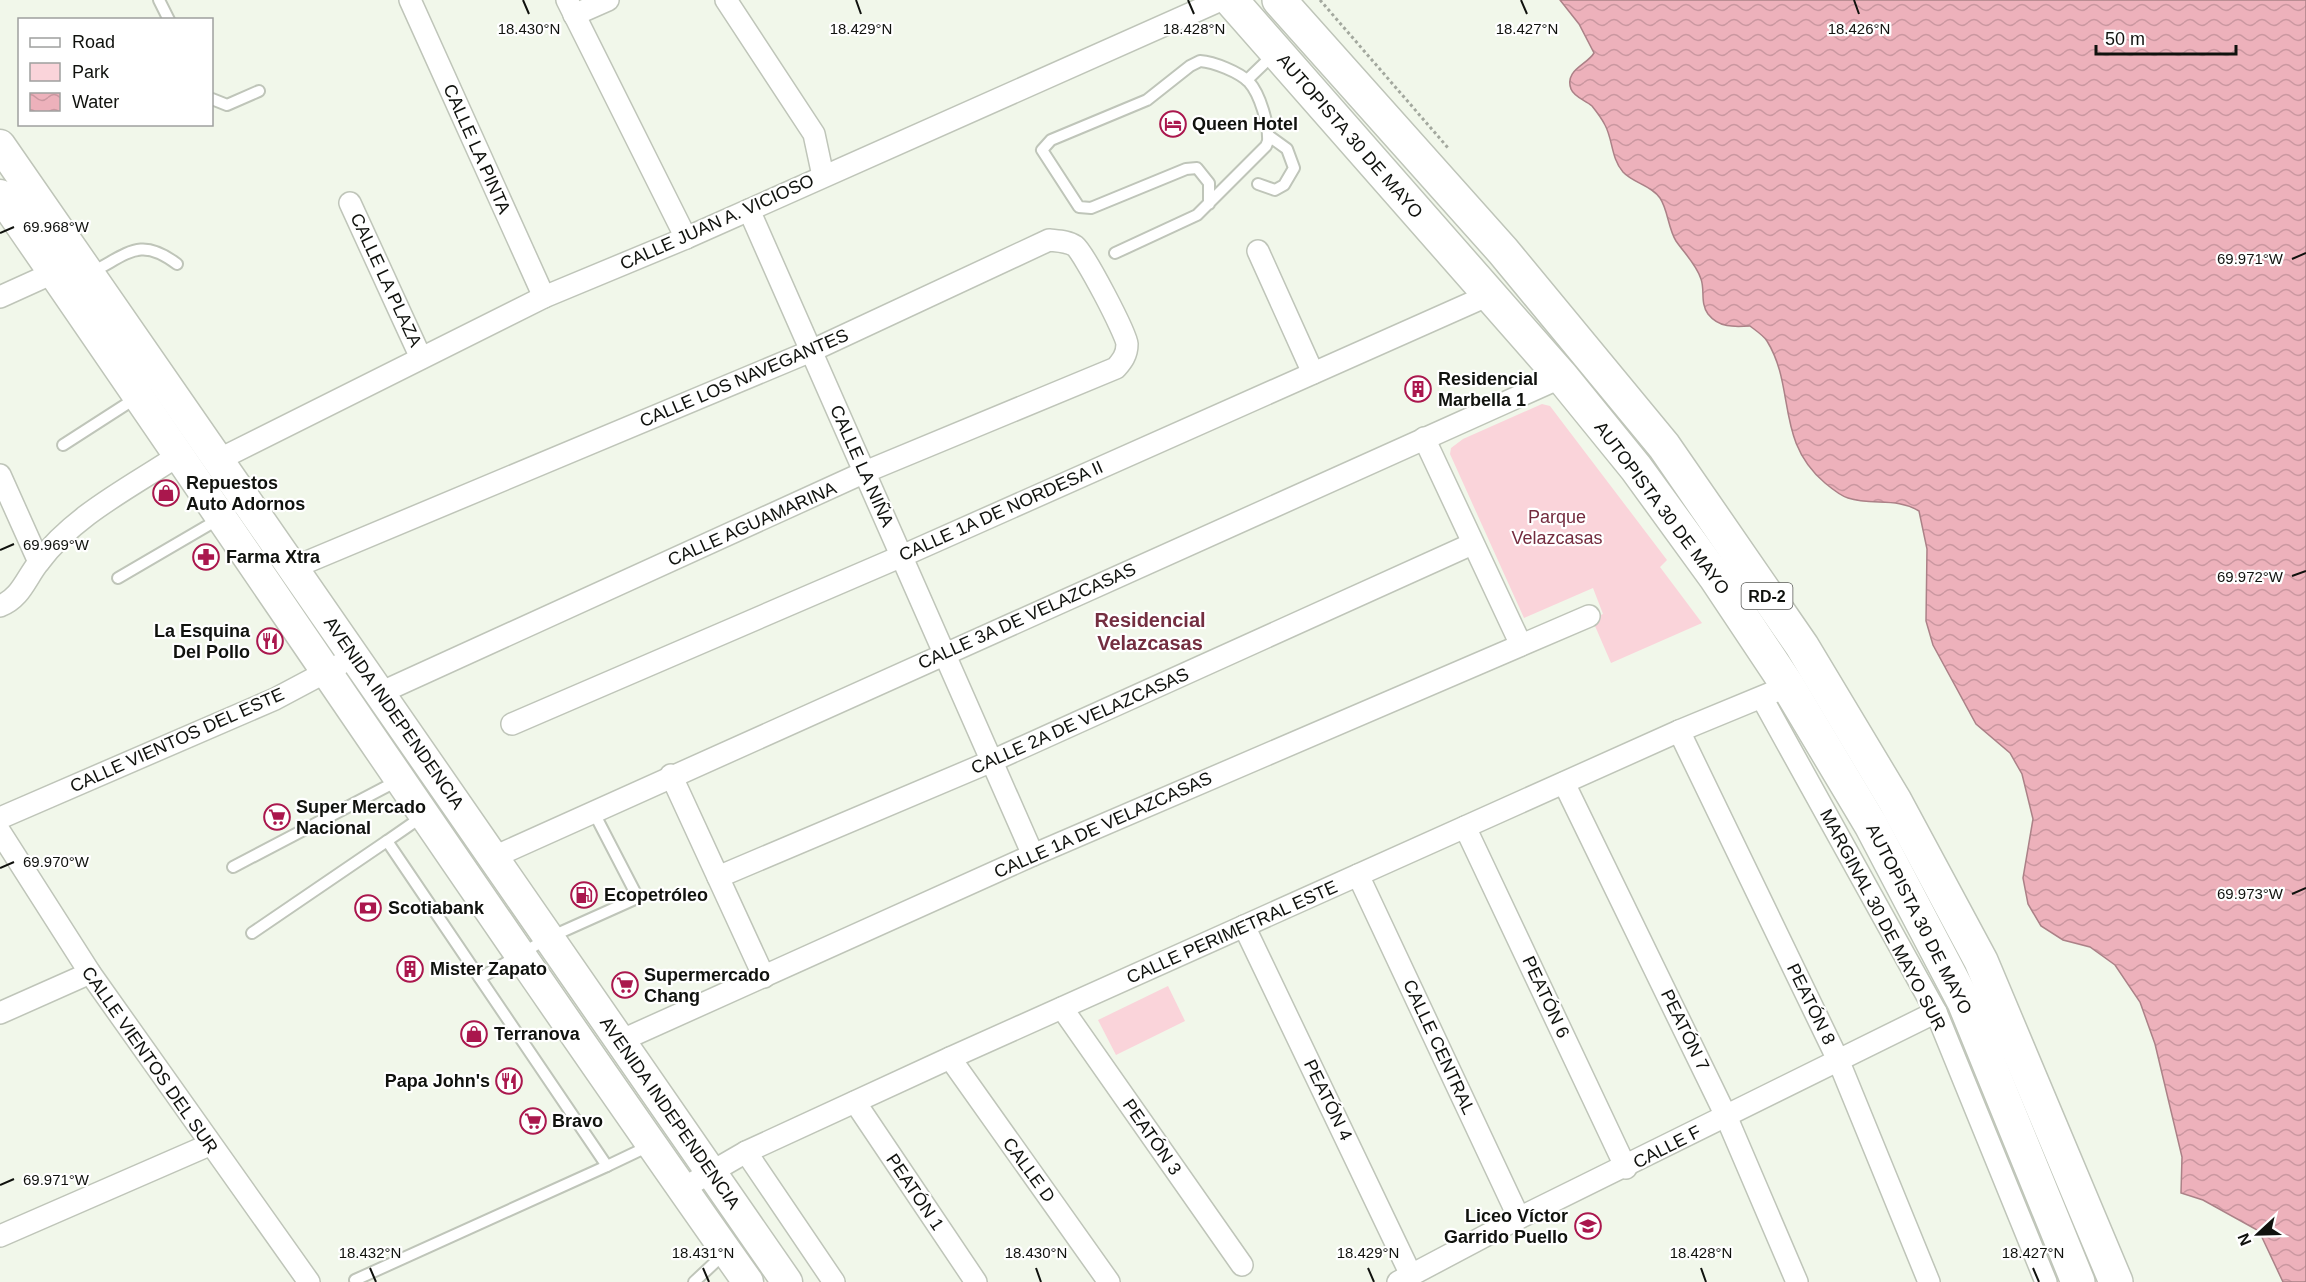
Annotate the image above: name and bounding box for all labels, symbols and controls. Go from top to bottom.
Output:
legend [18,18,213,126]
scale bar [2096,18,2236,56]
text: 18.430°N [498,20,560,37]
text: 18.429°N [830,20,892,37]
text: 18.428°N [1163,20,1225,37]
text: 18.427°N [1496,20,1558,37]
text: 18.426°N [1828,20,1890,37]
text: 50 m [2105,29,2145,49]
text: Road [72,32,115,52]
street label: AUTOPISTA 30 DE MAYO [1273,50,1427,222]
text: Park [72,62,110,82]
street label: CALLE LA PINTA [439,81,515,217]
text: Water [72,92,119,112]
hotel icon: Queen Hotel [1158,109,1188,139]
place label: Queen Hotel [1192,114,1298,134]
street label: CALLE JUAN A. VICIOSO [617,170,817,274]
street label: CALLE LA PLAZA [346,210,426,350]
text: 69.968°W [23,218,90,235]
text: 69.971°W [2217,250,2284,267]
street label: CALLE LOS NAVEGANTES [637,325,851,431]
place label: Residencial Marbella 1 [1438,369,1538,410]
building icon: Residencial Marbella 1 [1403,374,1433,404]
street label: CALLE LA NIÑA [826,402,899,530]
street label: AUTOPISTA 30 DE MAYO [1591,418,1733,598]
street label: CALLE 1A DE NORDESA II [896,457,1106,565]
place label: Repuestos Auto Adornos [186,473,305,514]
shop icon: Repuestos Auto Adornos [151,478,181,508]
street label: CALLE AGUAMARINA [665,478,839,570]
park label: Parque Velazcasas [1511,507,1603,548]
text: 69.969°W [23,536,90,553]
pharmacy icon: Farma Xtra [191,542,221,572]
place label: Farma Xtra [226,547,321,567]
street label: CALLE 3A DE VELAZCASAS [915,559,1139,673]
text: 69.972°W [2217,568,2284,585]
road number: RD-2 [1742,583,1792,609]
district label: Residencial Velazcasas [1094,609,1206,654]
street label: AVENIDA INDEPENDENCIA [320,613,468,813]
place label: La Esquina Del Pollo [154,621,251,662]
restaurant icon: La Esquina Del Pollo [255,626,285,656]
street label: CALLE 2A DE VELAZCASAS [968,664,1192,778]
street label: CALLE VIENTOS DEL ESTE [67,684,287,796]
street label: CALLE 1A DE VELAZCASAS [991,768,1215,882]
place label: Super Mercado Nacional [296,797,426,838]
supermarket icon: Super Mercado Nacional [262,802,292,832]
street label: MARGINAL 30 DE MAYO SUR [1816,806,1950,1034]
street label: AUTOPISTA 30 DE MAYO [1862,820,1976,1018]
text: 69.970°W [23,853,90,870]
street label: CALLE PERIMETRAL ESTE [1124,876,1340,988]
fuel station icon: Ecopetróleo [569,880,599,910]
place label: Ecopetróleo [604,885,708,905]
text: 69.973°W [2217,885,2284,902]
bank icon: Scotiabank [353,893,383,923]
place label: Scotiabank [388,898,485,918]
street label: PEATÓN 6 [1518,953,1575,1041]
building icon: Mister Zapato [395,954,425,984]
place label: Mister Zapato [430,959,547,979]
street label: PEATÓN 8 [1783,960,1840,1048]
street label: CALLE VIENTOS DEL SUR [78,963,222,1157]
place label: Supermercado Chang [644,965,770,1006]
supermarket icon: Supermercado Chang [610,970,640,1000]
street label: CALLE CENTRAL [1399,977,1479,1117]
street label: PEATÓN 7 [1657,986,1714,1074]
street label: AVENIDA INDEPENDENCIA [596,1013,744,1213]
shop icon: Terranova [459,1019,489,1049]
place label: Terranova [494,1024,581,1044]
street label: PEATÓN 4 [1300,1056,1357,1144]
restaurant icon: Papa John's [494,1066,524,1096]
place label: Papa John's [385,1071,490,1091]
street label: PEATÓN 3 [1119,1095,1186,1179]
supermarket icon: Bravo [518,1106,548,1136]
place label: Bravo [552,1111,603,1131]
street label: CALLE F [1630,1122,1704,1172]
street label: CALLE D [999,1134,1059,1206]
street label: PEATÓN 1 [882,1149,949,1234]
text: 69.971°W [23,1171,90,1188]
north arrow [2228,1204,2288,1264]
place label: Liceo Víctor Garrido Puello [1444,1206,1568,1247]
school or university icon: Liceo Víctor Garrido Puello [1573,1211,1603,1241]
text: N [2235,1231,2255,1248]
text: 18.432°N [339,1244,401,1261]
text: 18.431°N [672,1244,734,1261]
text: 18.430°N [1005,1244,1067,1261]
text: 18.429°N [1337,1244,1399,1261]
text: 18.428°N [1670,1244,1732,1261]
text: 18.427°N [2002,1244,2064,1261]

